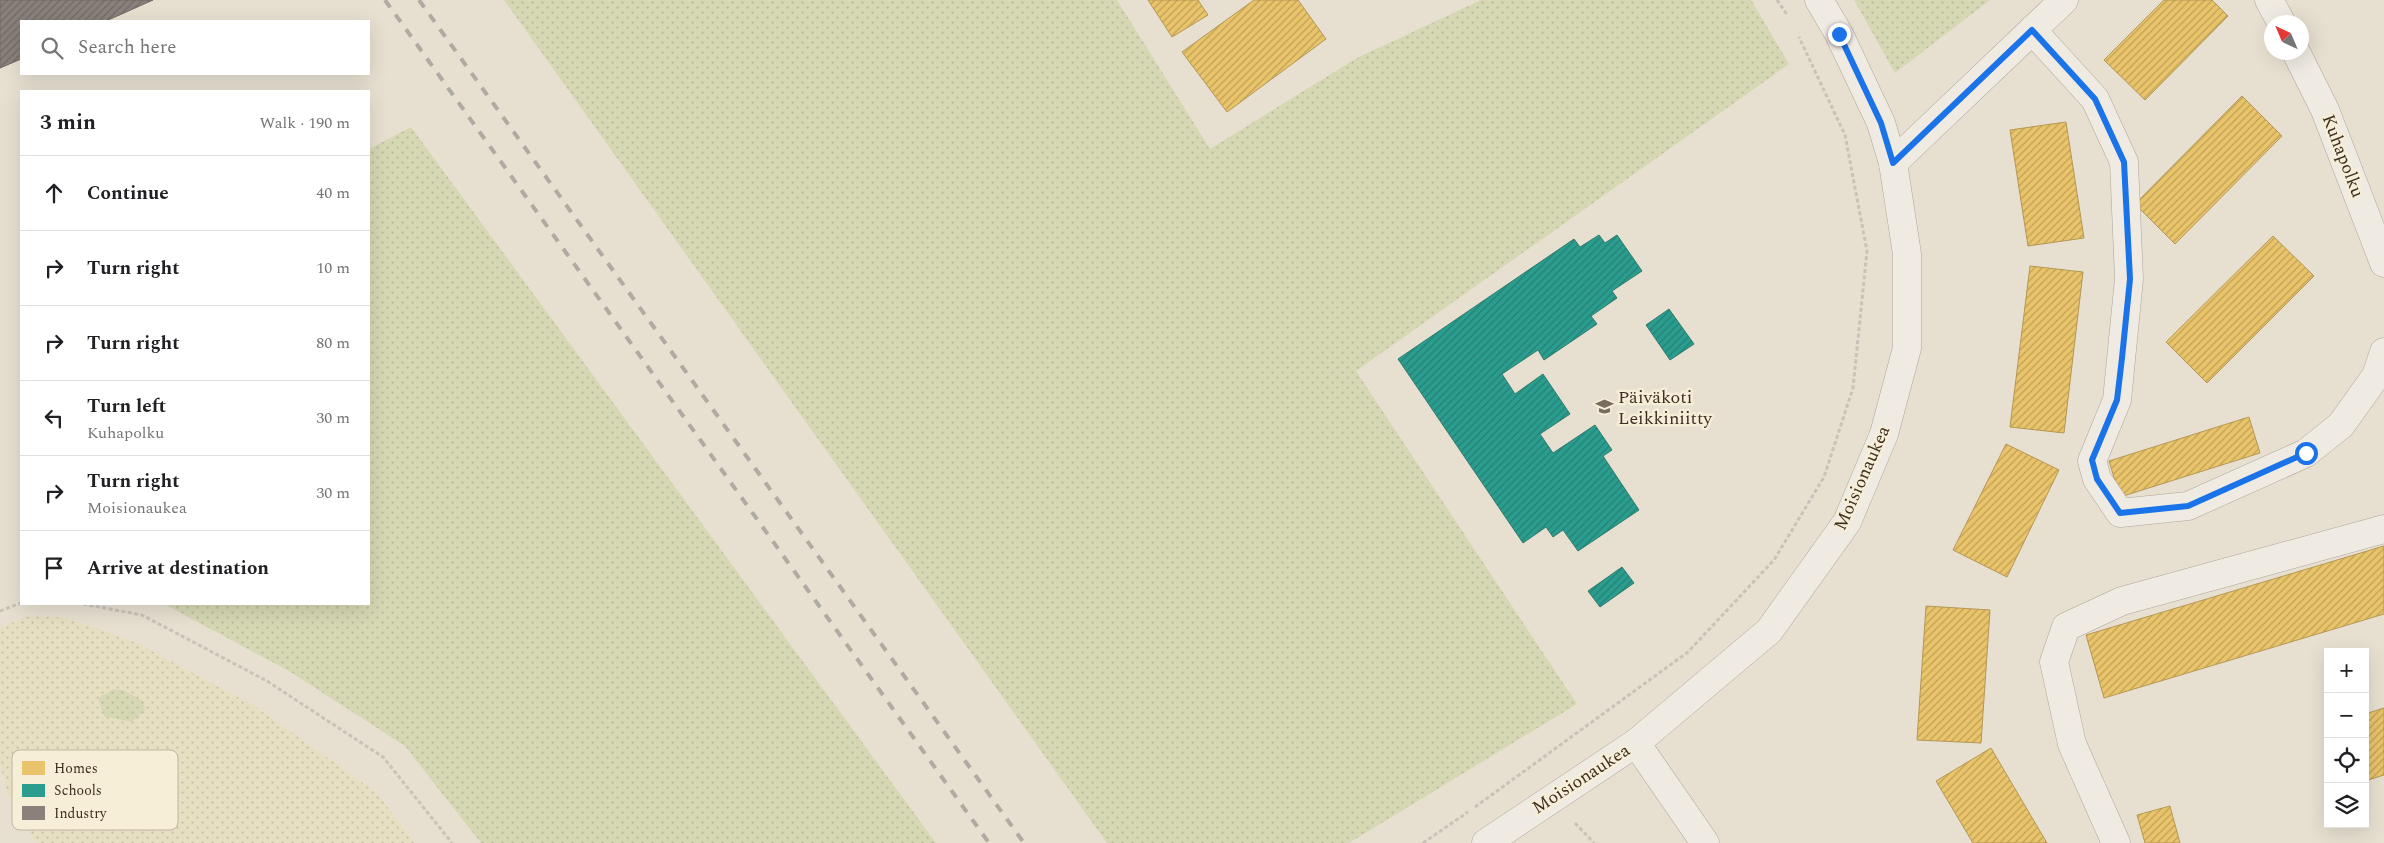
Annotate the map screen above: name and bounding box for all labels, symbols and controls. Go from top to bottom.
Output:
north arrow [2264,15,2309,60]
search box [20,20,370,75]
route end [1828,23,1851,46]
text: Search here [78,33,177,62]
icon: search [38,34,66,62]
text: 3 min [40,107,96,139]
text: Walk · 190 m [259,111,350,135]
street label: Kuhapolku [2315,111,2371,201]
icon: ahead [40,179,68,207]
text: Continue [87,179,169,208]
text: 40 m [316,181,350,205]
icon: right [40,254,68,282]
text: Turn right [87,254,180,283]
text: 10 m [316,256,350,280]
icon: right [40,329,68,357]
text: Turn right [87,329,180,358]
text: 80 m [316,331,350,355]
place label: Päiväkoti Leikkiniitty [1618,384,1713,432]
text: Turn left [87,392,166,421]
school or university icon: Päiväkoti Leikkiniitty [1594,397,1614,417]
icon: left [40,404,68,432]
text: 30 m [316,406,350,430]
text: Kuhapolku [87,421,164,445]
street label: Moisionaukea [1827,421,1897,535]
route start [2295,442,2318,465]
text: Turn right [87,467,180,496]
icon: right [40,479,68,507]
text: 30 m [316,481,350,505]
text: Moisionaukea [87,496,187,520]
icon: arrive [40,554,68,582]
text: Arrive at destination [87,554,269,583]
map controls [2324,648,2369,828]
button: + [2324,648,2369,693]
button: − [2324,693,2369,738]
street label: Moisionaukea [1527,737,1636,821]
button: locate [2324,738,2369,783]
legend [12,750,178,830]
text: Homes [54,758,98,779]
text: Schools [54,780,102,801]
button: layers [2324,783,2369,828]
text: Industry [54,803,108,824]

